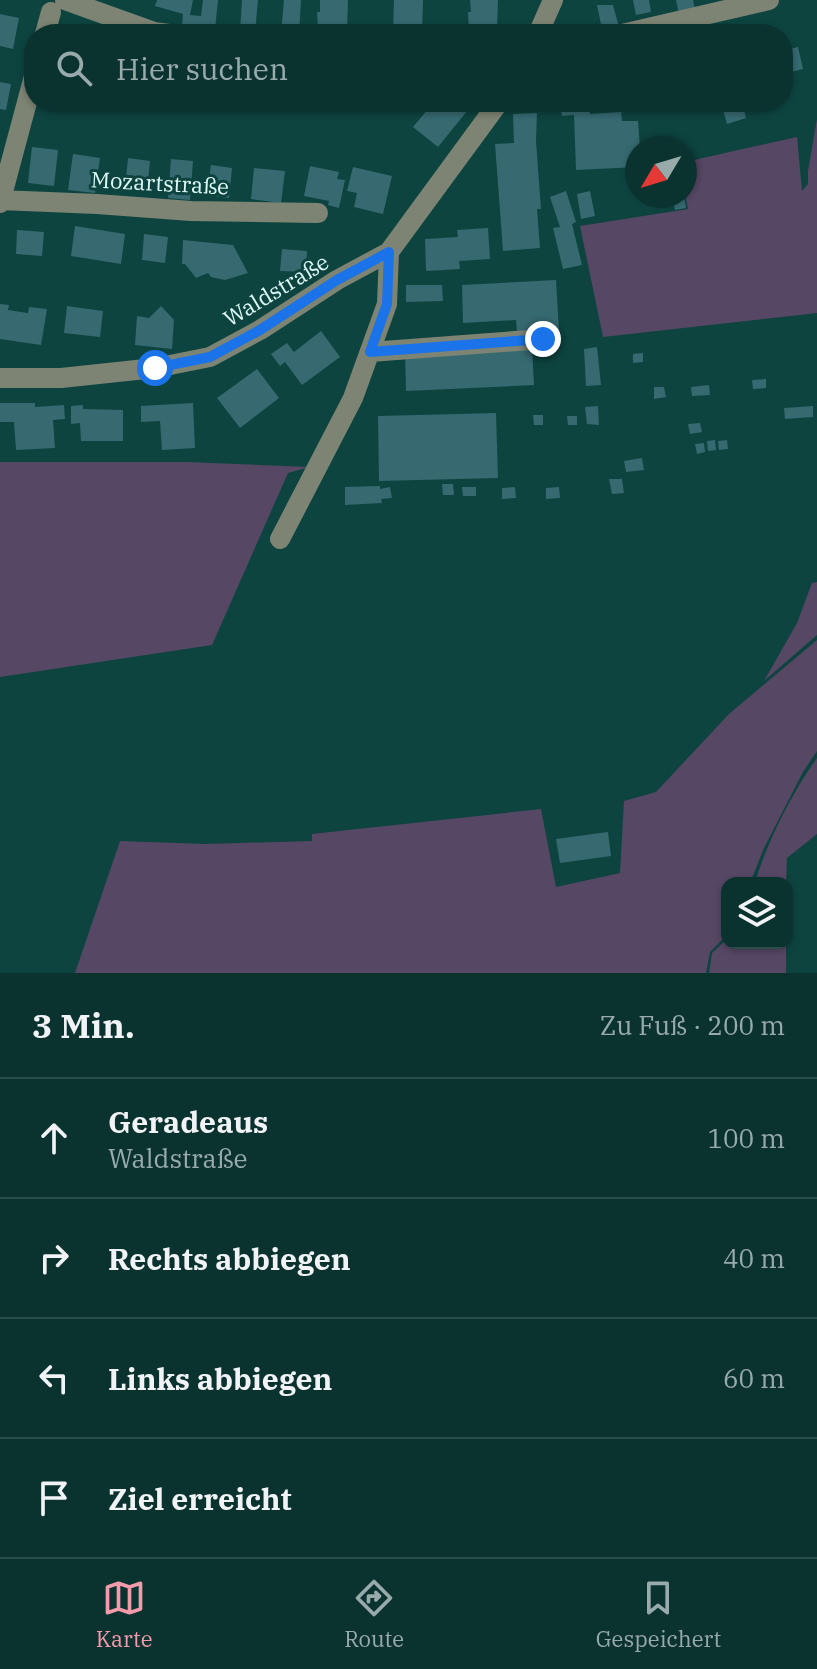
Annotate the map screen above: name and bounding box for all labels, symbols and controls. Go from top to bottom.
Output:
search box [24,24,793,112]
icon: search [52,46,96,90]
text: Hier suchen [116,49,288,88]
north arrow [625,136,697,208]
street label: Mozartstraße [90,164,230,201]
street label: Waldstraße [218,247,334,332]
route end [525,321,561,357]
route start [137,350,173,386]
map controls [721,877,793,949]
button: layers [721,877,793,949]
text: 3 Min. [32,1003,135,1047]
text: Zu Fuß · 200 m [600,1008,785,1042]
text: Geradeaus [108,1102,268,1141]
icon: ahead [32,1116,76,1160]
text: 100 m [707,1121,785,1155]
text: Waldstraße [108,1141,247,1175]
icon: right [32,1236,76,1280]
text: Rechts abbiegen [108,1239,351,1278]
text: 40 m [723,1241,785,1275]
icon: left [32,1356,76,1400]
text: Links abbiegen [108,1359,332,1398]
text: 60 m [723,1361,785,1395]
icon: arrive [32,1476,76,1520]
text: Ziel erreicht [108,1479,292,1518]
tab: Karte [96,1576,153,1653]
tab: Route [344,1576,404,1653]
tab: Gespeichert [596,1576,721,1653]

